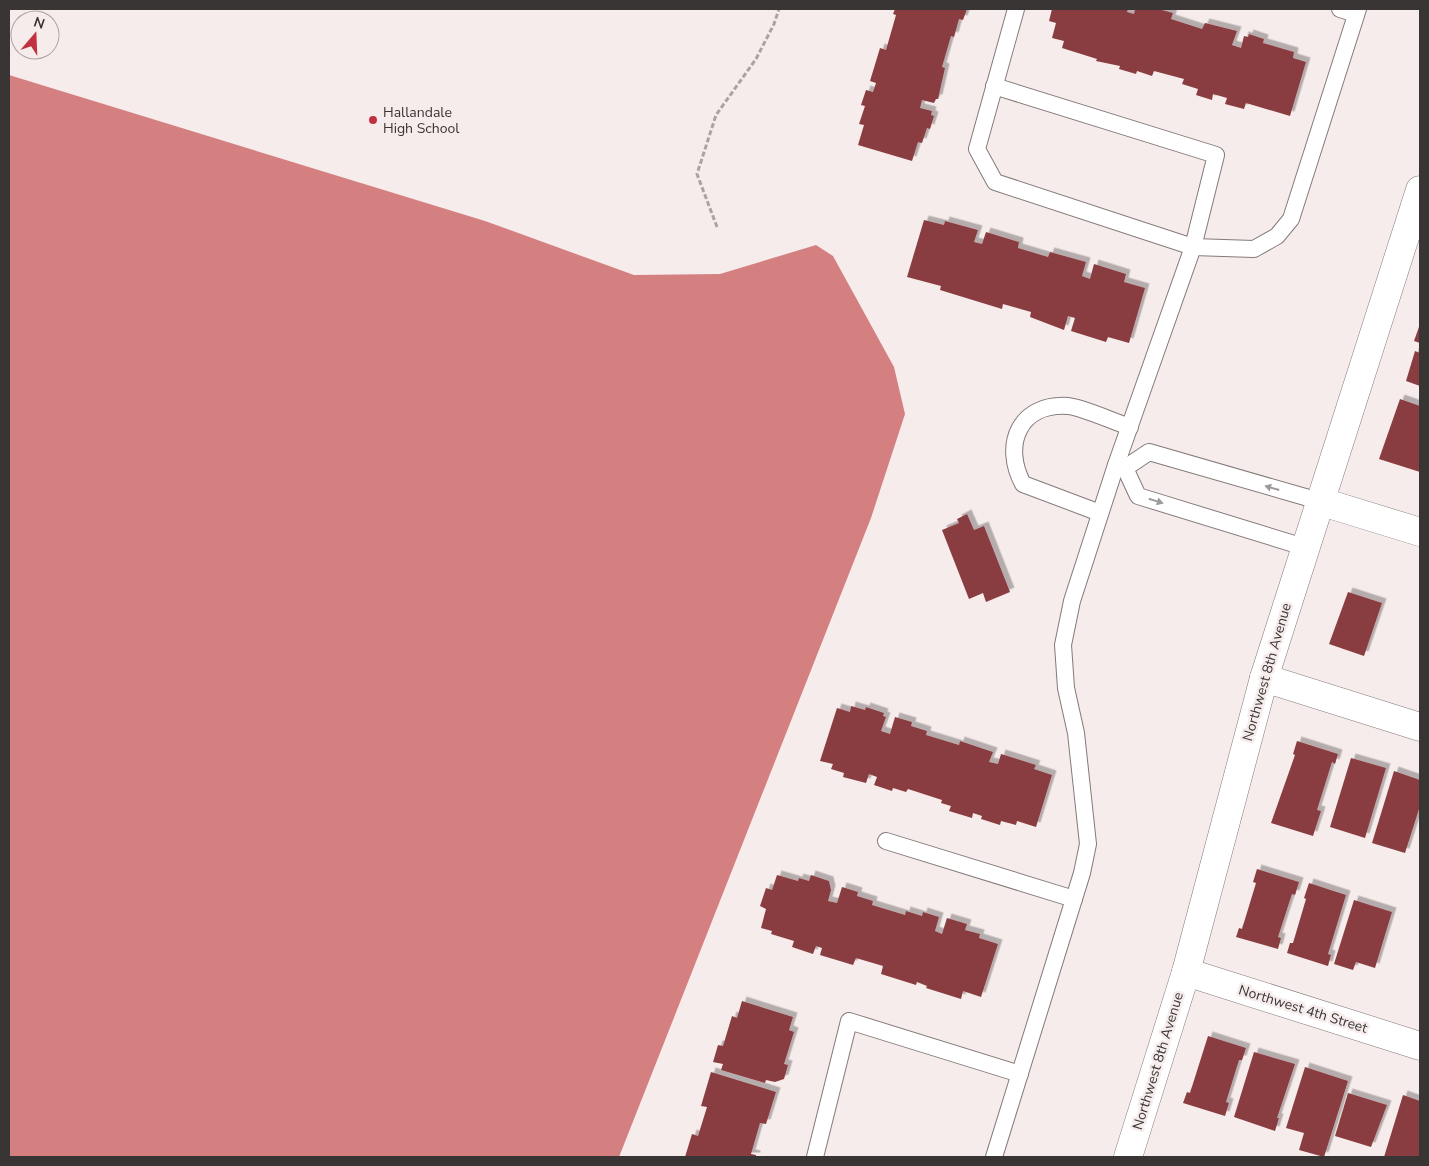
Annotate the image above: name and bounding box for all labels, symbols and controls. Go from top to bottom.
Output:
north arrow [10,10,60,60]
text: N [31,12,47,34]
place label: Hallandale High School [383,103,460,138]
marker: Hallandale High School [367,114,379,126]
one-way arrow [1264,483,1279,491]
one-way arrow [1148,498,1163,505]
street label: Northwest 8th Avenue [1238,601,1296,743]
street label: Northwest 4th Street [1236,980,1370,1038]
street label: Northwest 8th Avenue [1128,990,1188,1132]

